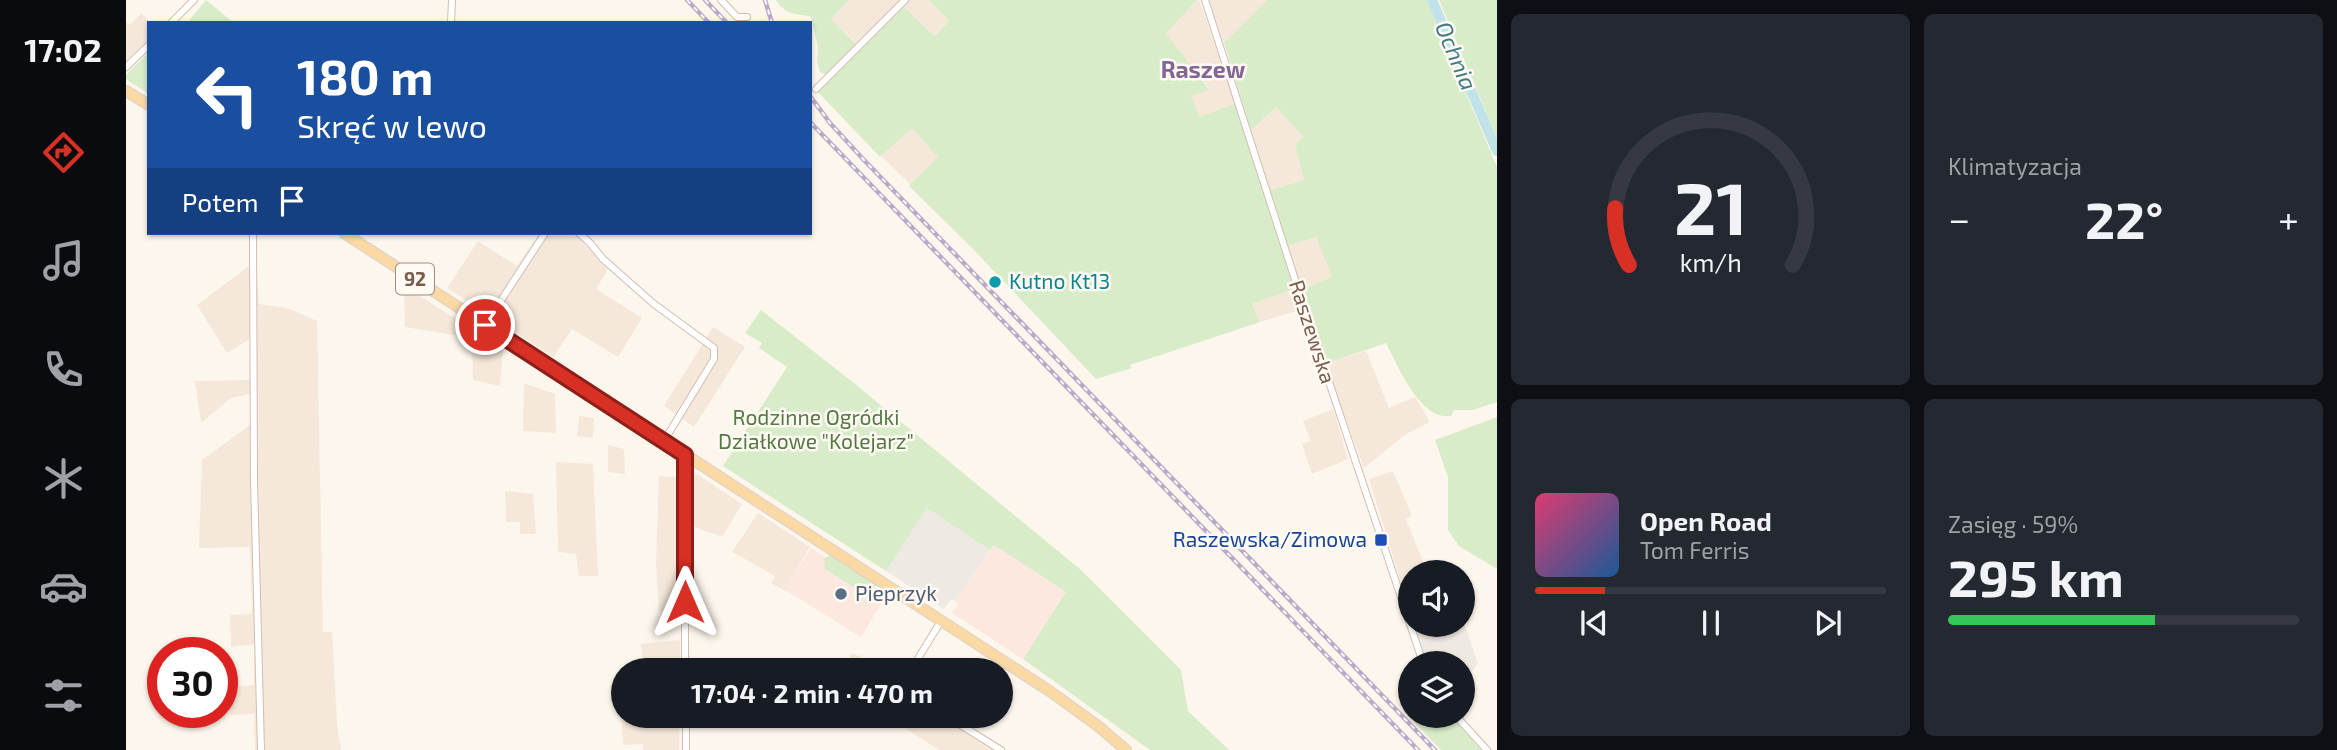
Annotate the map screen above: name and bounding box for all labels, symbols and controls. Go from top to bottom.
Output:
water label: Ochnia [1430,17,1484,94]
text: 17:02 [24,30,102,68]
text: 180 m [297,46,433,105]
icon: left [182,49,273,140]
district label: Raszew [1161,55,1246,83]
text: Skręć w lewo [297,106,487,144]
icon: directions [39,128,88,177]
text: Klimatyzacja [1948,152,2082,180]
text: 21 [1674,163,1747,251]
icon: arrive [273,182,311,220]
text: Potem [182,186,259,217]
text: 22° [2085,187,2163,249]
text: − [1948,195,1970,241]
text: + [2278,195,2299,241]
icon: music [39,236,88,285]
text: km/h [1679,247,1742,277]
road number: 92 [396,264,434,294]
place label: Kutno Kt13 [1009,268,1110,293]
marker: Kutno Kt13 [987,274,1003,290]
street label: Raszewska [1285,277,1342,386]
pin [455,295,515,355]
icon: arrive [466,306,504,344]
icon: phone [39,345,88,394]
park label: Rodzinne Ogródki Działkowe "Kolejarz" [718,404,914,454]
icon: climate [39,454,88,503]
text: Open Road [1640,505,1772,536]
text: Zasięg · 59% [1948,510,2078,538]
place label: Raszewska/Zimowa [1173,526,1367,551]
marker: Raszewska/Zimowa [1373,532,1389,548]
text: Tom Ferris [1640,536,1749,564]
text: 295 km [1948,545,2124,607]
map controls [1398,560,1475,728]
button: sound [1398,560,1475,637]
icon: car [39,562,88,611]
position arrow [648,565,722,639]
place label: Pieprzyk [855,580,937,605]
marker: Pieprzyk [833,586,849,602]
icon: previous [1575,604,1613,642]
icon: pause [1692,604,1730,642]
icon: next [1809,604,1847,642]
speed limit sign: 30 [147,637,238,728]
button: layers [1398,651,1475,728]
icon: filters [39,671,88,720]
text: 17:04 · 2 min · 470 m [691,677,933,708]

